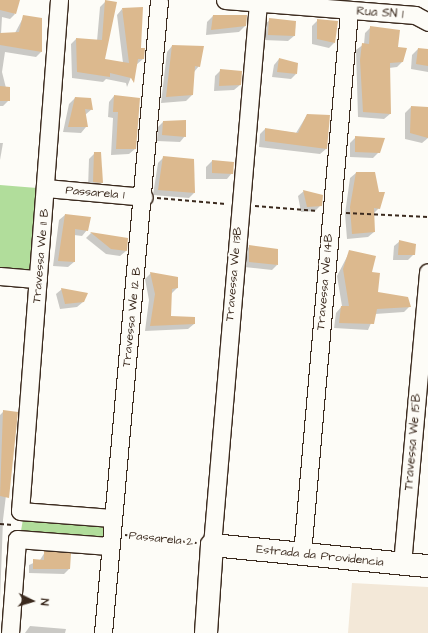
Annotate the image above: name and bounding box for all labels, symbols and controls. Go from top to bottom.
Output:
street label: Rua SN 1 [356,4,404,22]
street label: Passarela 1 [65,183,125,203]
street label: Travessa We 11 B [30,208,52,304]
street label: Travessa We 13B [223,226,245,322]
street label: Travessa We 14B [314,233,336,331]
street label: Travessa We 12 B [120,266,144,368]
street label: Travessa We 15B [402,393,424,491]
street label: Passarela 2 [128,528,194,550]
street label: Estrada da Providencia [256,542,384,570]
north arrow [12,581,52,621]
text: N [37,598,52,606]

